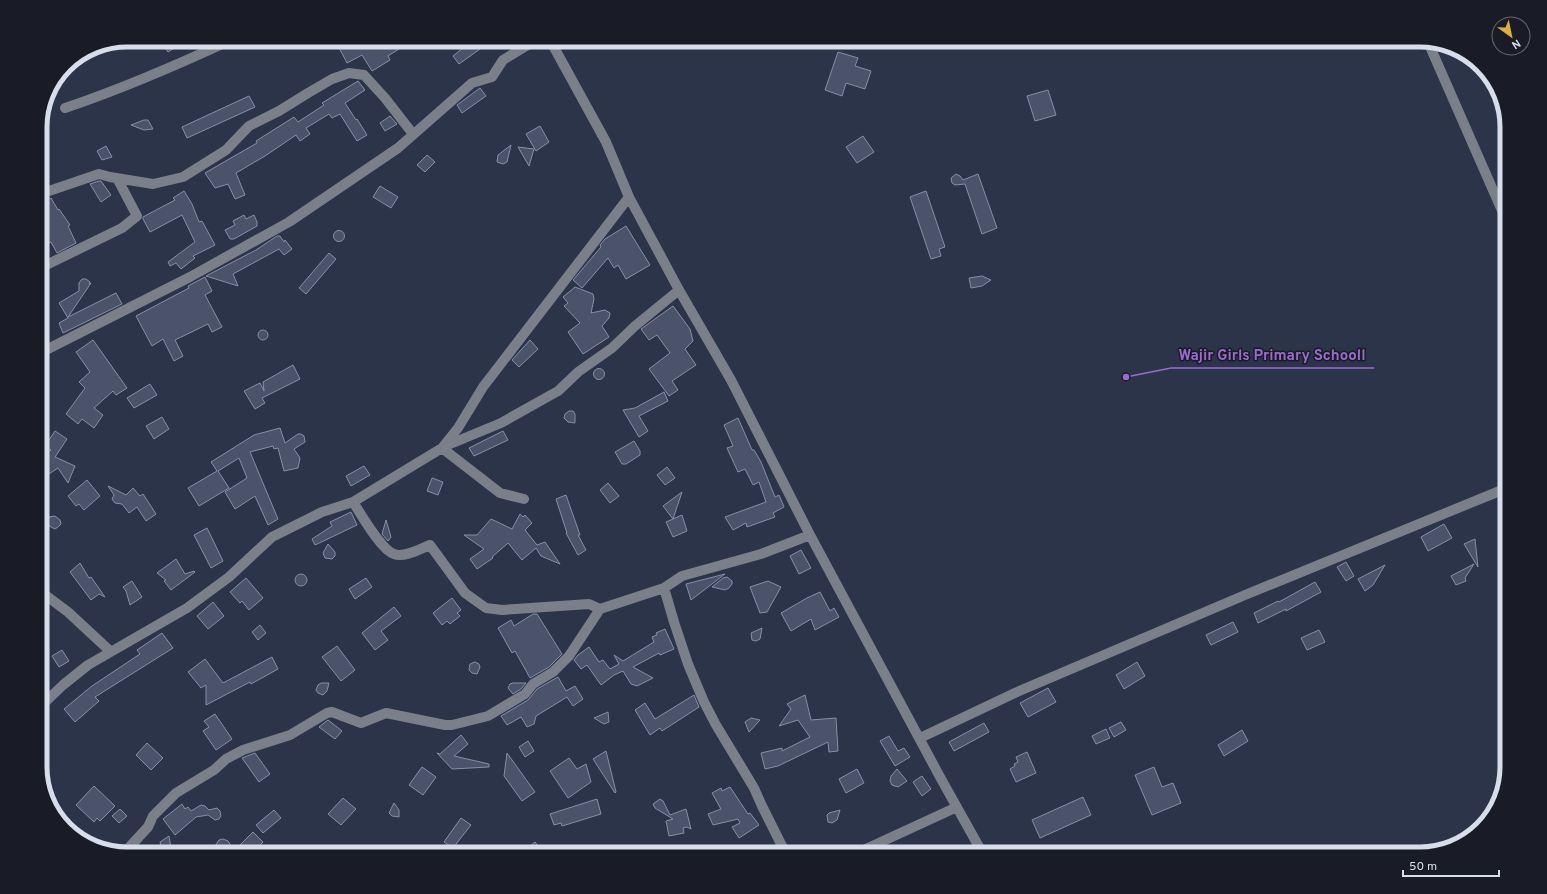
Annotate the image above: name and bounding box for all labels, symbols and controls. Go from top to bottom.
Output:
north arrow [1491,16,1531,56]
text: N [1509,36,1523,52]
callout: Wajir Girls Primary Schooll [1171,341,1374,368]
text: Wajir Girls Primary Schooll [1178,347,1366,366]
scale bar [1403,852,1499,878]
text: 50 m [1409,859,1437,875]

